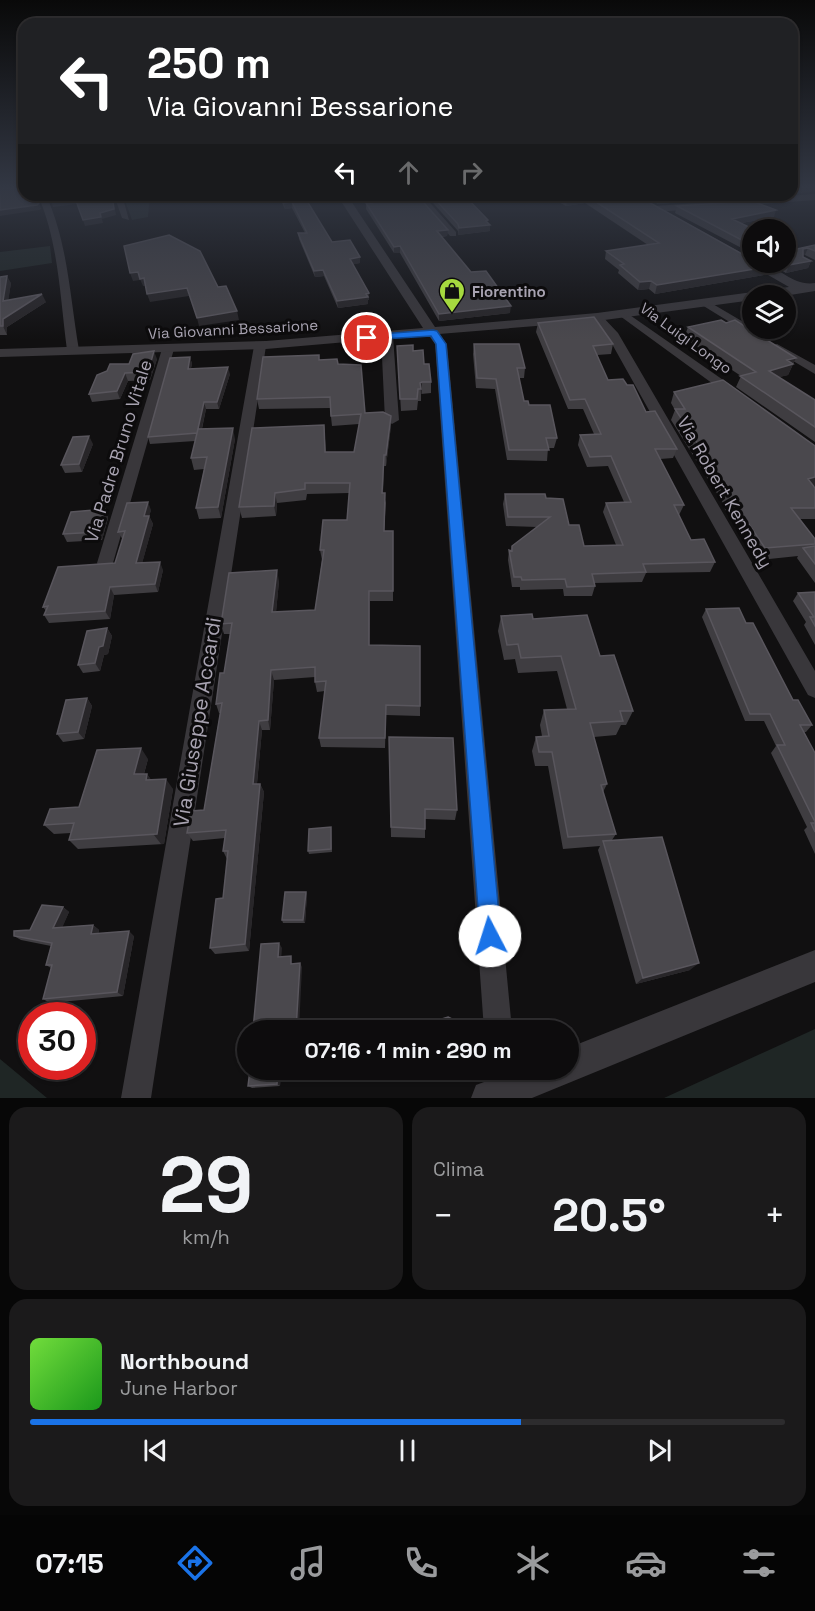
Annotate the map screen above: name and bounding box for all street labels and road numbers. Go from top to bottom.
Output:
street label: Via Luigi Longo [636,298,736,378]
street label: Via Giovanni Bessarione [148,315,319,343]
street label: Via Padre Bruno Vitale [79,357,157,545]
street label: Via Robert Kennedy [672,412,778,572]
street label: Via Giuseppe Accardi [167,615,227,829]

